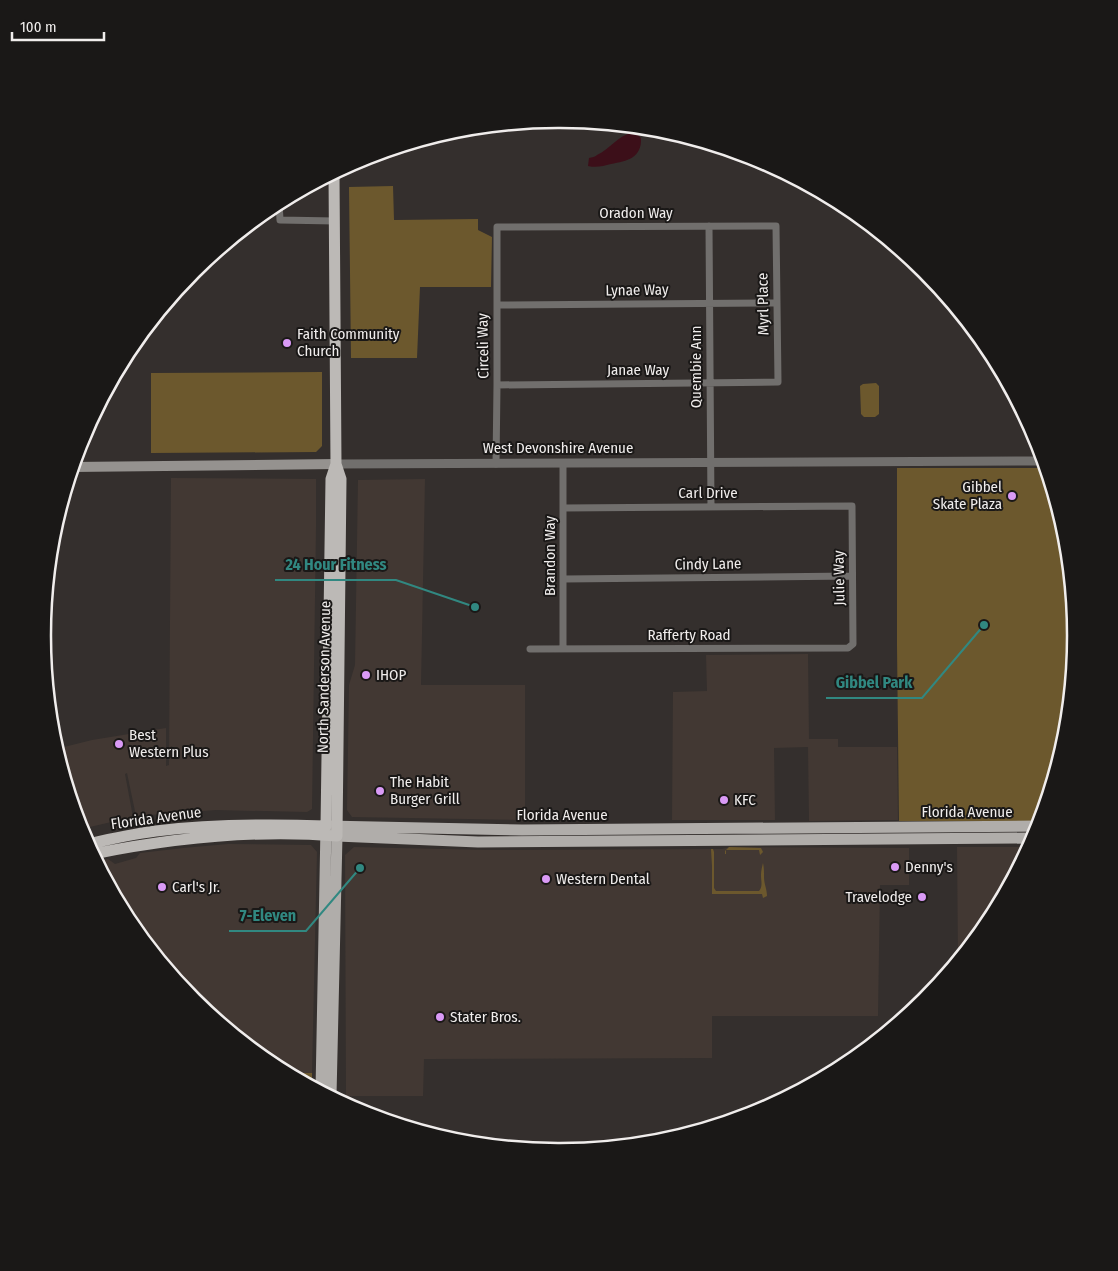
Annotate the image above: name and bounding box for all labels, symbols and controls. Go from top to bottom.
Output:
scale bar [12,10,105,42]
text: 100 m [20,18,57,36]
street label: Oradon Way [599,204,673,222]
street label: Myrl Place [753,273,773,335]
street label: Lynae Way [605,280,669,300]
street label: Circeli Way [473,313,493,379]
place label: Faith Community Church [297,325,400,360]
street label: Quembie Ann [687,326,705,408]
marker: Faith Community Church [281,337,293,349]
street label: Janae Way [607,361,669,379]
street label: West Devonshire Avenue [483,439,633,457]
place label: Gibbel Skate Plaza [933,478,1002,513]
street label: Carl Drive [678,484,738,502]
marker: Gibbel Skate Plaza [1006,490,1018,502]
street label: Brandon Way [541,516,559,596]
callout: 24 Hour Fitness [275,549,396,580]
street label: Julie Way [830,550,848,606]
street label: Cindy Lane [674,554,742,574]
text: 24 Hour Fitness [284,555,387,574]
street label: North Sanderson Avenue [314,601,334,753]
street label: Rafferty Road [647,626,731,644]
place label: IHOP [376,666,406,684]
callout: Gibbel Park [826,667,922,698]
marker: IHOP [360,669,372,681]
text: Gibbel Park [836,673,913,692]
place label: Best Western Plus [129,726,209,761]
marker: Best Western Plus [113,738,125,750]
place label: The Habit Burger Grill [390,773,460,808]
marker: The Habit Burger Grill [374,785,386,797]
place label: KFC [734,791,756,809]
marker: KFC [718,794,730,806]
street label: Florida Avenue [110,803,202,833]
street label: Florida Avenue [921,803,1013,821]
street label: Florida Avenue [516,806,608,824]
place label: Denny's [905,858,953,876]
marker: Denny's [889,861,901,873]
place label: Western Dental [556,870,650,888]
marker: Western Dental [540,873,552,885]
place label: Carl's Jr. [172,878,220,896]
marker: Carl's Jr. [156,881,168,893]
place label: Travelodge [846,888,912,906]
marker: Travelodge [916,891,928,903]
callout: 7-Eleven [229,900,306,931]
text: 7-Eleven [240,906,296,925]
place label: Stater Bros. [450,1008,521,1026]
marker: Stater Bros. [434,1011,446,1023]

